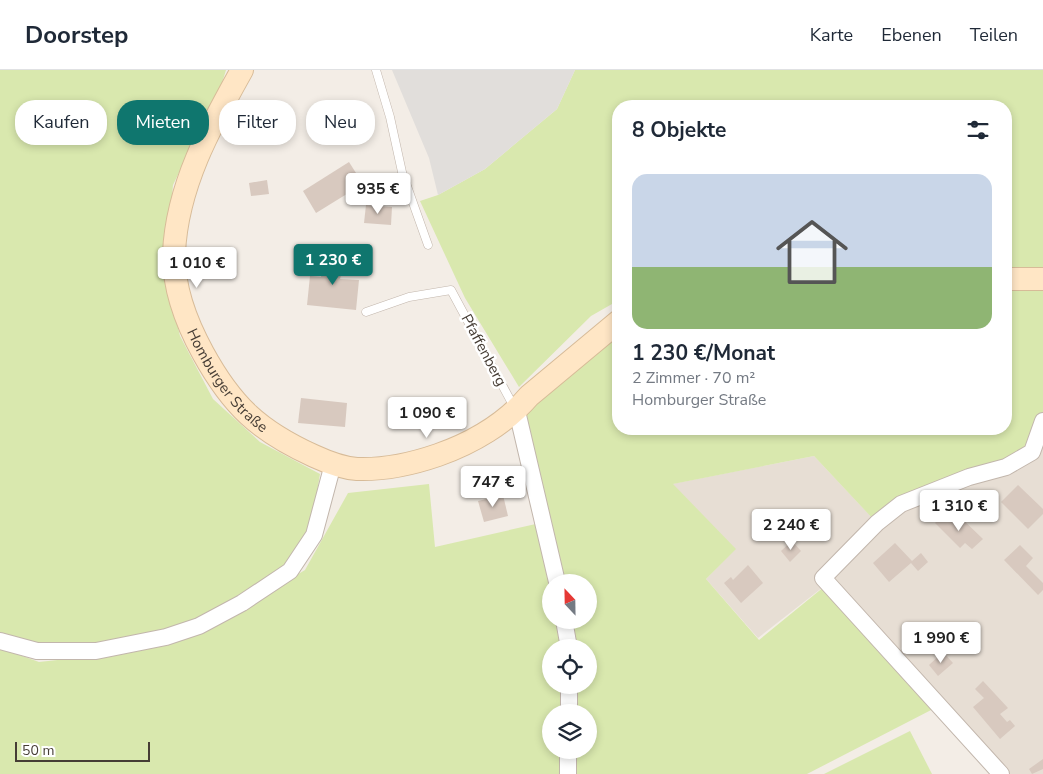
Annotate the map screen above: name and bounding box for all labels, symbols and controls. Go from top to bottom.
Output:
text: Doorstep [25,19,128,51]
text: Karte [810,23,853,47]
text: Ebenen [881,23,942,47]
text: Teilen [970,23,1018,47]
chip: Kaufen [15,100,107,145]
chip: Mieten [117,100,209,145]
chip: Filter [219,100,296,145]
chip: Neu [306,100,375,145]
text: 8 Objekte [632,116,726,144]
icon: filters [964,116,992,144]
pin: 935 € [343,172,413,215]
text: 935 € [357,178,399,200]
icon: home [767,207,857,297]
pin: 1 230 € [287,244,379,286]
pin: 1 010 € [151,246,243,289]
text: 1 230 € [305,249,361,271]
text: 1 010 € [169,252,225,274]
street label: Pfaffenberg [457,310,511,390]
street label: Homburger Straße [182,325,272,437]
text: 1 230 €/Monat [632,339,775,367]
text: 2 Zimmer · 70 m² [632,367,755,389]
text: Homburger Straße [632,389,766,411]
pin: 1 090 € [381,396,473,439]
text: 1 090 € [399,402,455,424]
pin: 747 € [458,466,528,508]
text: 747 € [472,471,514,493]
pin: 1 310 € [913,490,1005,532]
text: 1 310 € [931,495,987,517]
pin: 2 240 € [745,508,837,551]
text: 2 240 € [763,514,819,536]
north arrow [542,574,598,629]
map controls [542,574,597,759]
pin: 1 990 € [895,622,987,664]
text: 1 990 € [913,627,969,649]
button: locate [542,639,597,694]
button: layers [542,704,597,759]
scale bar [15,739,150,762]
text: 50 m [22,741,54,760]

